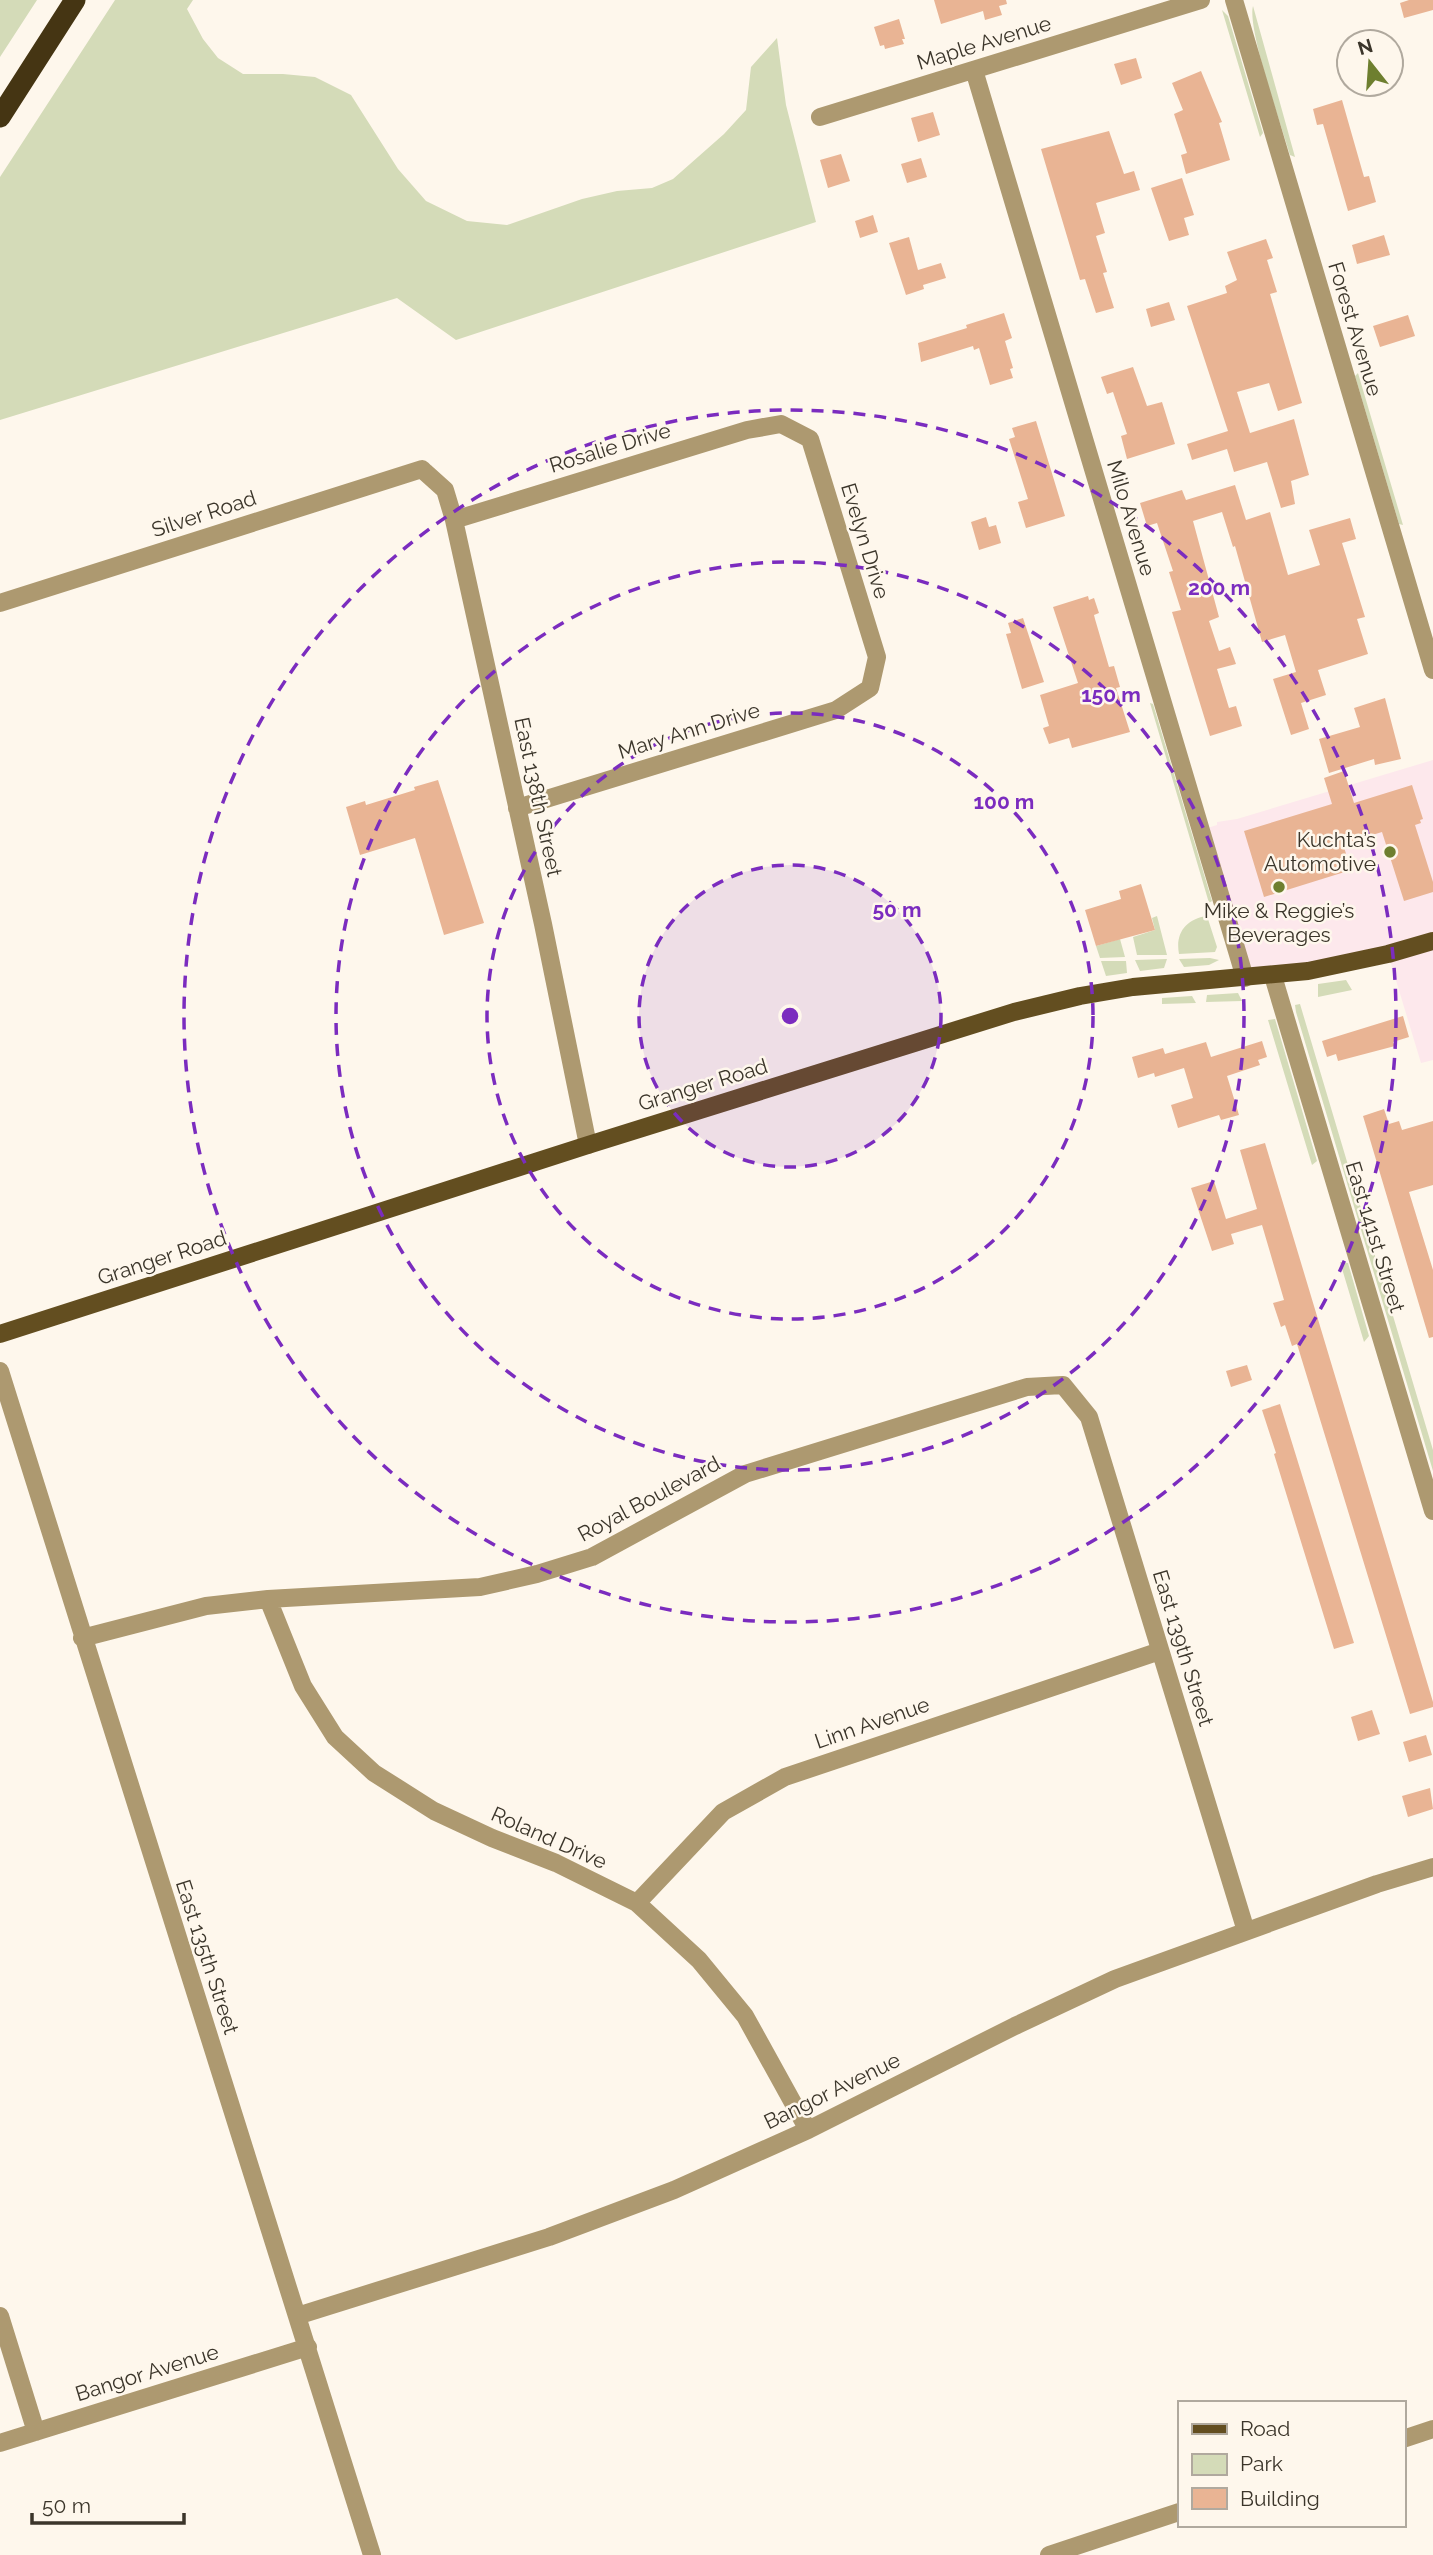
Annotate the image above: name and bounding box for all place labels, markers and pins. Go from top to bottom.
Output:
place label: Kuchta’s Automotive [1264,827,1376,876]
marker: Kuchta’s Automotive [1382,844,1398,860]
marker: Mike & Reggie’s Beverages [1271,879,1287,895]
place label: Mike & Reggie’s Beverages [1204,898,1354,947]
centre of rings [778,1004,802,1028]

